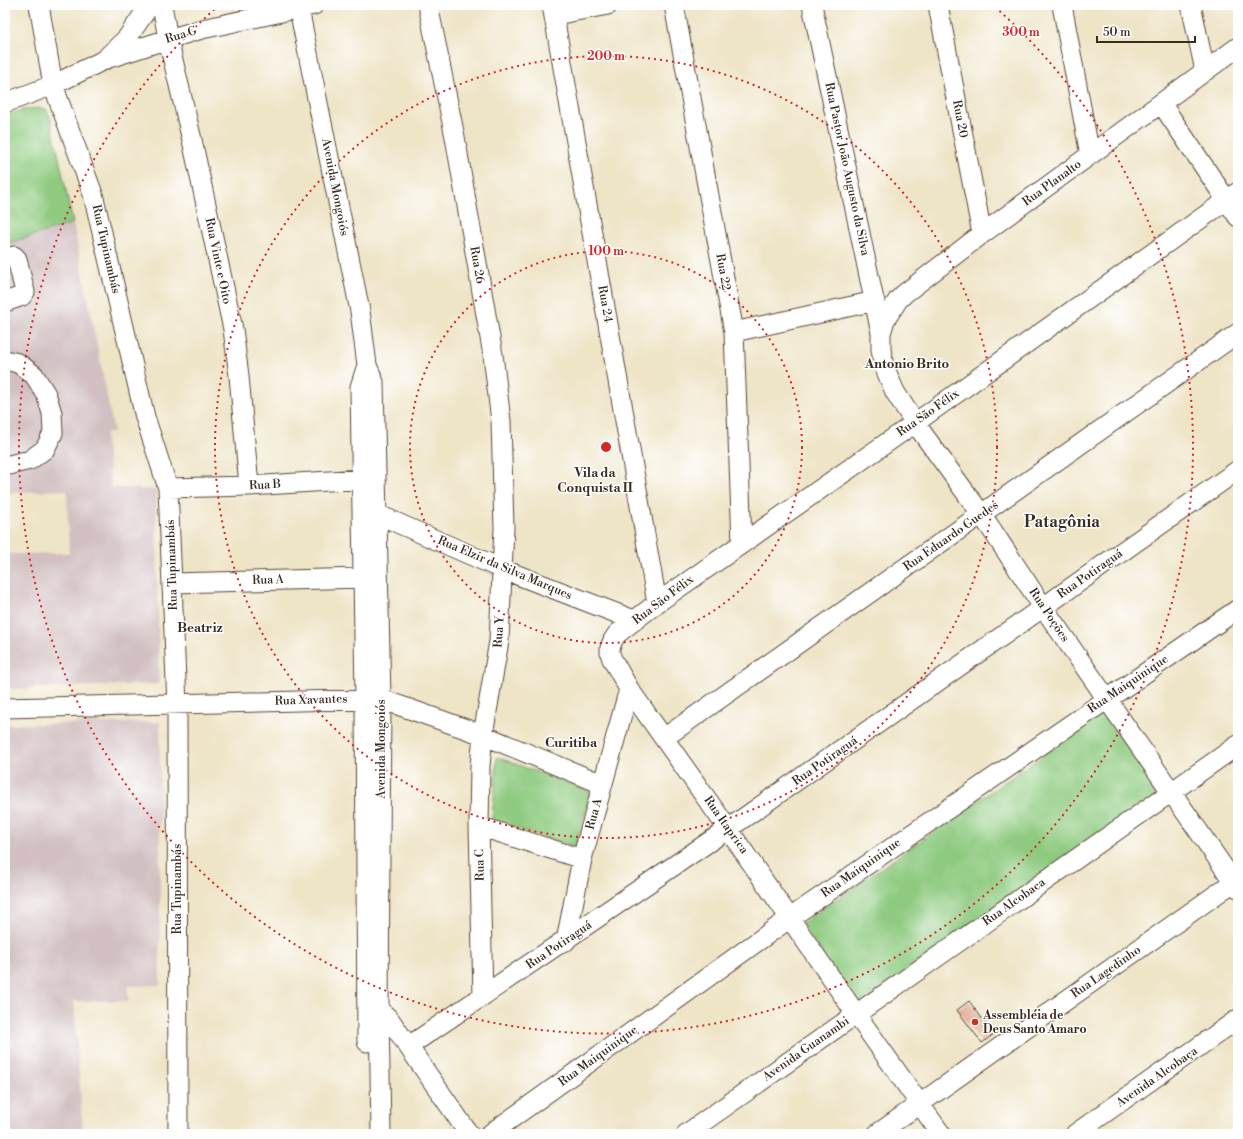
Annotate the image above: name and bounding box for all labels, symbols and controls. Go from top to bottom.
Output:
scale bar [1097,18,1195,44]
street label: Rua G [163,23,199,47]
text: 300 m [1002,25,1040,40]
text: 50 m [1103,25,1131,40]
text: 200 m [587,49,625,64]
street label: Rua Pastor João Augusto da Silva [821,81,873,258]
street label: Rua 20 [949,99,971,139]
street label: Avenida Mongoiós [318,136,352,237]
street label: Rua Planalto [1020,156,1085,209]
street label: Rua Tupinambás [88,203,124,295]
street label: Rua Vinte e Oito [202,216,235,306]
text: 100 m [588,244,624,259]
street label: Rua 26 [466,245,488,285]
street label: Rua 22 [712,252,734,292]
street label: Rua 24 [594,284,616,324]
district label: Antonio Brito [864,356,950,372]
street label: Rua São Félix [894,386,963,440]
centre of rings [599,440,613,454]
district label: Vila da Conquista II [557,465,633,496]
street label: Rua B [249,477,281,493]
street label: Rua Eduardo Guedes [901,498,1001,574]
district label: Patagônia [1024,512,1100,532]
street label: Rua Tupinambás [163,519,181,611]
street label: Rua Elzir da Silva Marques [436,533,574,603]
street label: Rua Potiraguá [1054,545,1126,602]
street label: Rua A [252,572,285,588]
street label: Rua São Félix [630,572,697,628]
street label: Rua Poções [1025,585,1073,645]
street label: Rua Y [490,615,508,648]
district label: Beatriz [177,620,223,636]
street label: Rua Maiquinique [1085,652,1171,716]
street label: Rua Xavantes [274,691,348,709]
street label: Avenida Mongoiós [374,699,389,800]
street label: Rua Potiraguá [789,732,861,789]
district label: Curitiba [545,735,598,751]
street label: Rua Itaprica [701,793,752,858]
street label: Rua A [583,796,606,831]
street label: Rua Maiquinique [818,835,904,901]
street label: Rua Tupinambás [170,844,185,934]
street label: Rua C [472,849,488,881]
street label: Rua Alcobaca [980,874,1049,929]
street label: Rua Potiraguá [523,917,596,973]
street label: Rua Lagedinho [1068,942,1144,1002]
place label: Assembléia de Deus Santo Amaro [982,1008,1087,1037]
street label: Avenida Guanambi [759,1014,852,1085]
marker: Assembléia de Deus Santo Amaro [970,1017,980,1027]
street label: Rua Maiquinique [556,1022,640,1090]
street label: Avenida Alcobaça [1113,1043,1201,1111]

